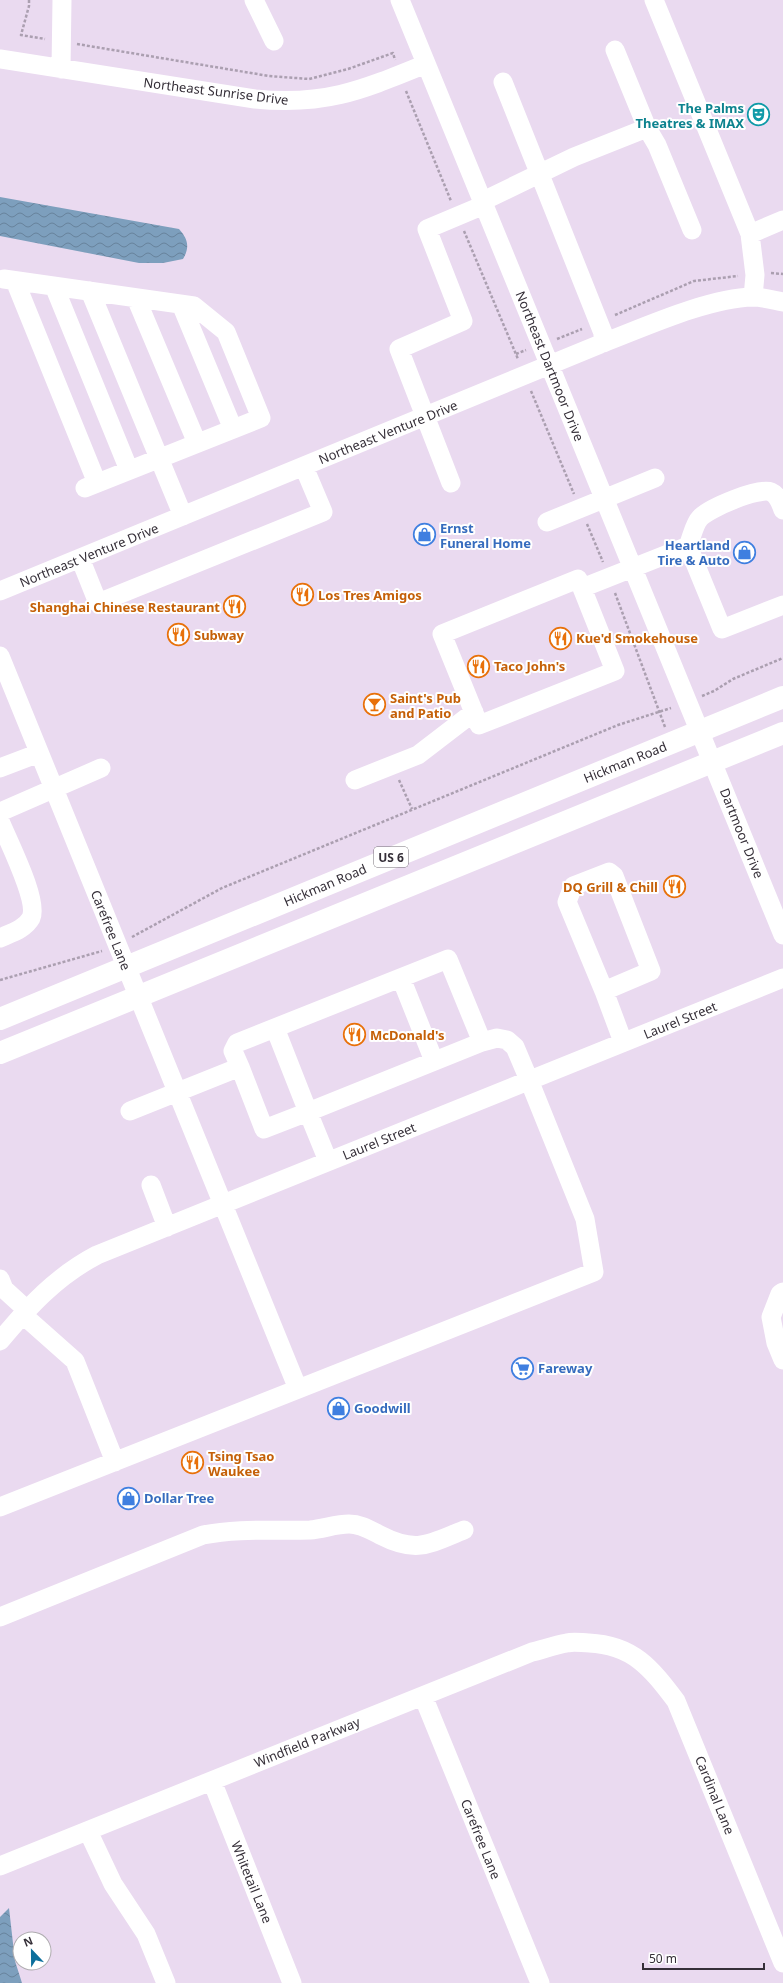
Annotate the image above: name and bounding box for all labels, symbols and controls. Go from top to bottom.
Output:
street label: Northeast Sunrise Drive [143,73,289,109]
place label: The Palms Theatres & IMAX [635,99,744,132]
theatre icon: The Palms Theatres & IMAX [746,102,772,128]
street label: Northeast Dartmoor Drive [512,288,588,444]
street label: Northeast Venture Drive [316,396,460,468]
street label: Northeast Venture Drive [17,519,161,591]
place label: Ernst Funeral Home [440,519,531,552]
shop icon: Ernst Funeral Home [412,522,438,548]
place label: Heartland Tire & Auto [658,536,730,569]
shop icon: Heartland Tire & Auto [732,539,758,565]
restaurant icon: Los Tres Amigos [290,582,316,608]
place label: Los Tres Amigos [318,586,422,604]
restaurant icon: Shanghai Chinese Restaurant [222,594,248,620]
place label: Shanghai Chinese Restaurant [30,598,220,616]
restaurant icon: Subway [166,622,192,648]
restaurant icon: Kue'd Smokehouse [547,625,573,651]
place label: Subway [194,626,244,644]
place label: Kue'd Smokehouse [576,629,698,647]
restaurant icon: Taco John's [465,653,491,679]
place label: Taco John's [494,657,565,675]
place label: Saint's Pub and Patio [390,689,461,722]
bar icon: Saint's Pub and Patio [362,692,388,718]
street label: Hickman Road [581,737,669,787]
street label: Dartmoor Drive [716,785,768,881]
road number: US 6 [374,847,408,867]
street label: Hickman Road [281,859,369,911]
restaurant icon: DQ Grill & Chill [661,874,687,900]
place label: DQ Grill & Chill [563,878,658,896]
street label: Carefree Lane [87,887,135,973]
street label: Laurel Street [641,997,720,1043]
restaurant icon: McDonald's [342,1022,368,1048]
place label: McDonald's [370,1026,445,1044]
street label: Laurel Street [340,1118,419,1164]
supermarket icon: Fareway [509,1355,535,1381]
place label: Fareway [538,1359,593,1377]
shop icon: Goodwill [325,1395,351,1421]
place label: Goodwill [354,1399,411,1417]
place label: Tsing Tsao Waukee [208,1447,274,1480]
restaurant icon: Tsing Tsao Waukee [180,1450,206,1476]
shop icon: Dollar Tree [115,1485,141,1511]
place label: Dollar Tree [144,1489,215,1507]
street label: Windfield Parkway [251,1712,363,1772]
street label: Cardinal Lane [691,1753,739,1837]
street label: Carefree Lane [457,1796,505,1882]
street label: Whitetail Lane [227,1838,277,1926]
north arrow [12,1931,52,1971]
text: N [21,1933,35,1950]
scale bar [643,1945,764,1971]
text: 50 m [649,1950,677,1967]

